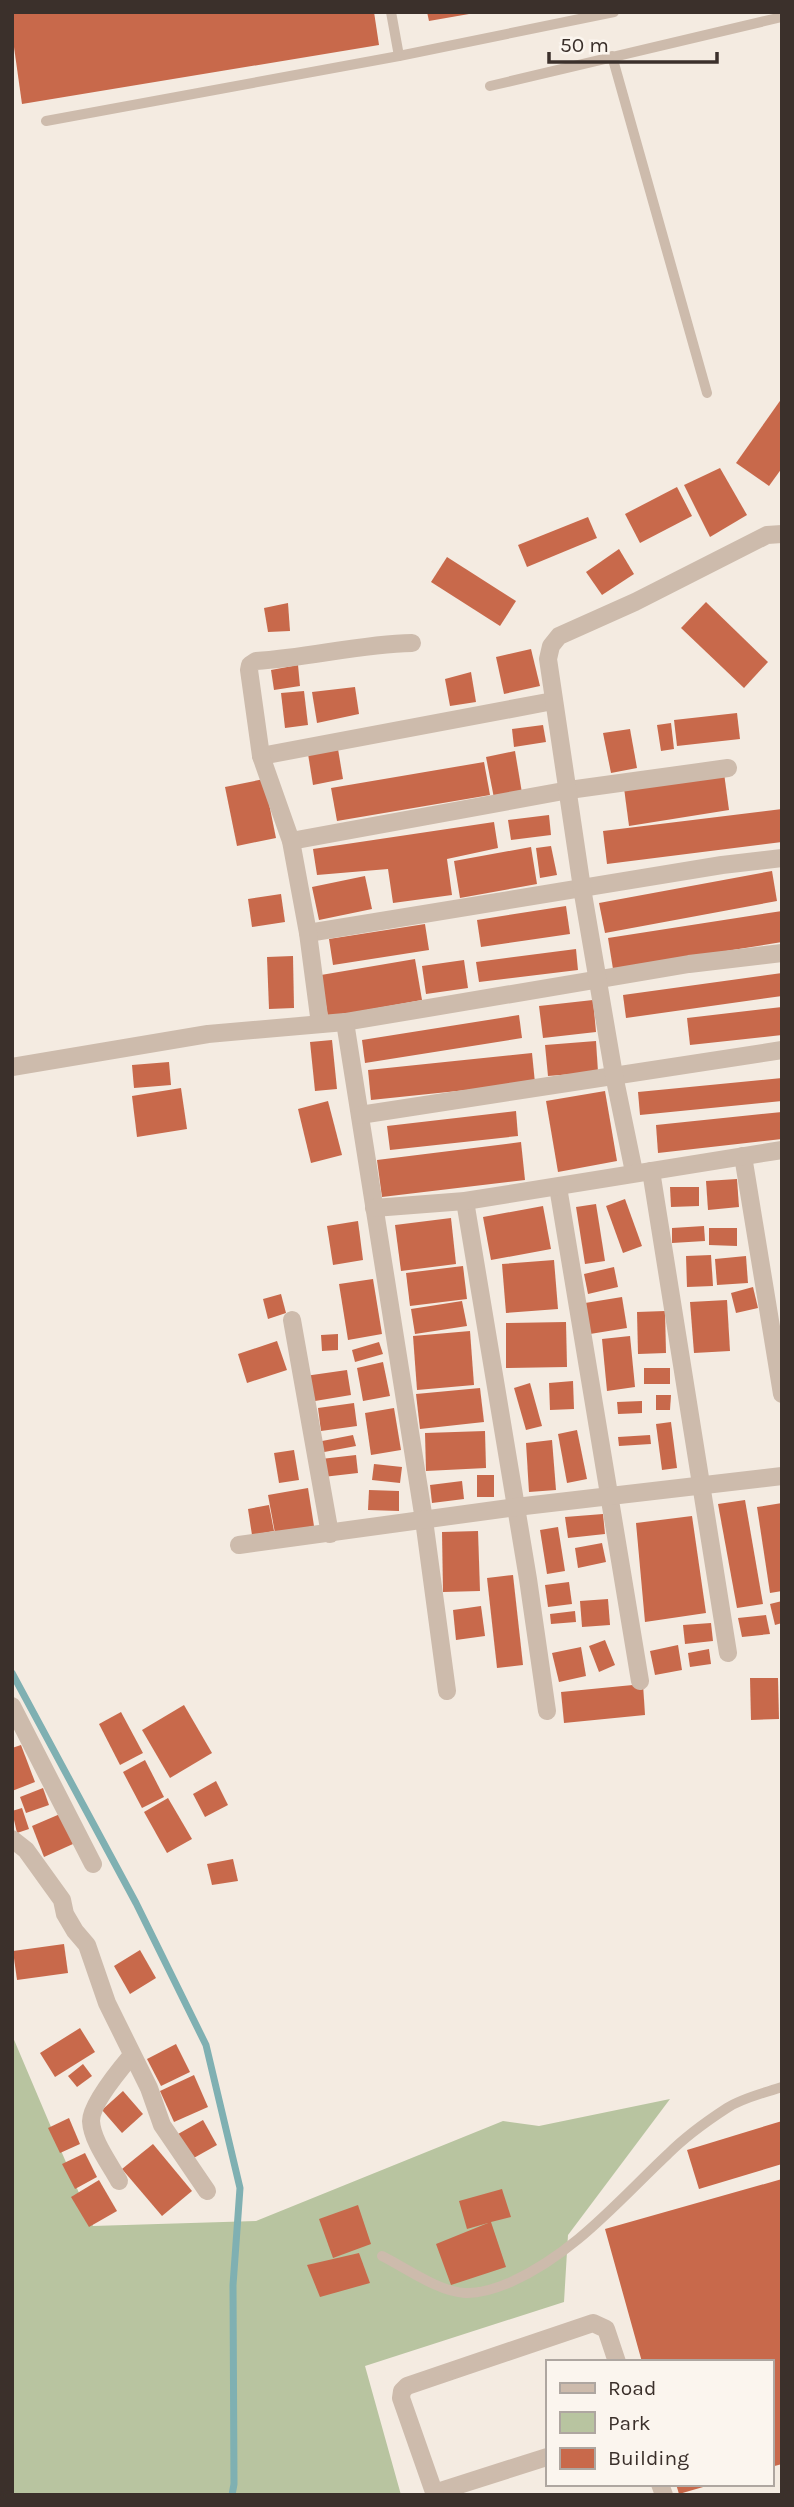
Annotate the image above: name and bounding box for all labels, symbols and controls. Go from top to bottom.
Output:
scale bar [549,21,717,65]
text: 50 m [560,33,609,57]
legend [546,2360,773,2486]
text: Road [608,2376,656,2400]
text: Park [608,2411,651,2435]
text: Building [608,2446,689,2470]

